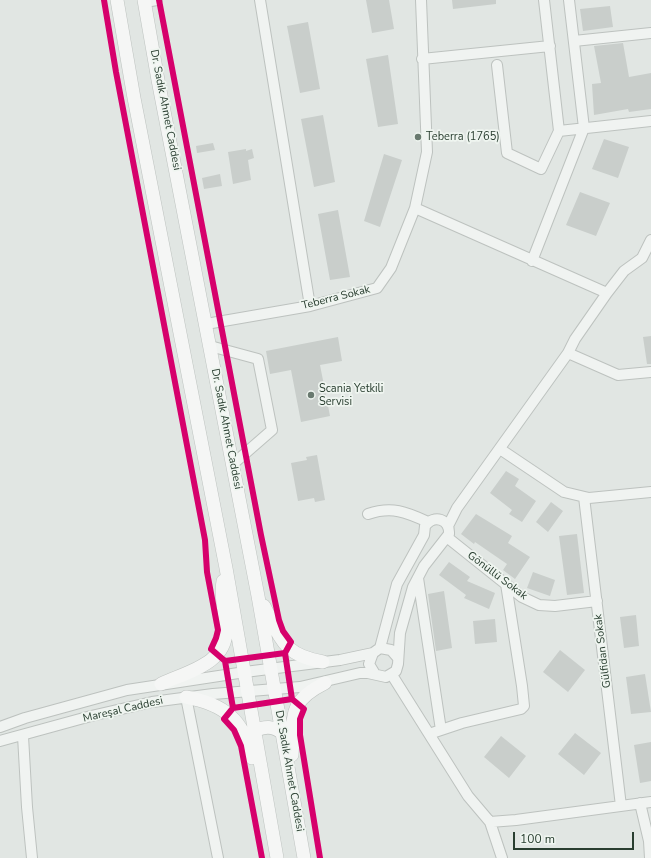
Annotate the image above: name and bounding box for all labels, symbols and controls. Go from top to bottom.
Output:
street label: Dr. Sadık Ahmet Caddesi [147,48,183,172]
place label: Teberra (1765) [426,130,500,144]
marker: Teberra (1765) [413,132,423,142]
street label: Teberra Sokak [300,283,372,313]
street label: Dr. Sadık Ahmet Caddesi [208,367,244,491]
place label: Scania Yetkili Servisi [319,382,383,408]
marker: Scania Yetkili Servisi [306,390,316,400]
street label: Gönüllü Sokak [464,549,530,603]
street label: Gülfidan Sokak [592,613,614,689]
street label: Mareşal Caddesi [82,694,164,726]
street label: Dr. Sadık Ahmet Caddesi [272,709,306,833]
scale bar [515,824,636,850]
text: 100 m [520,831,555,847]

